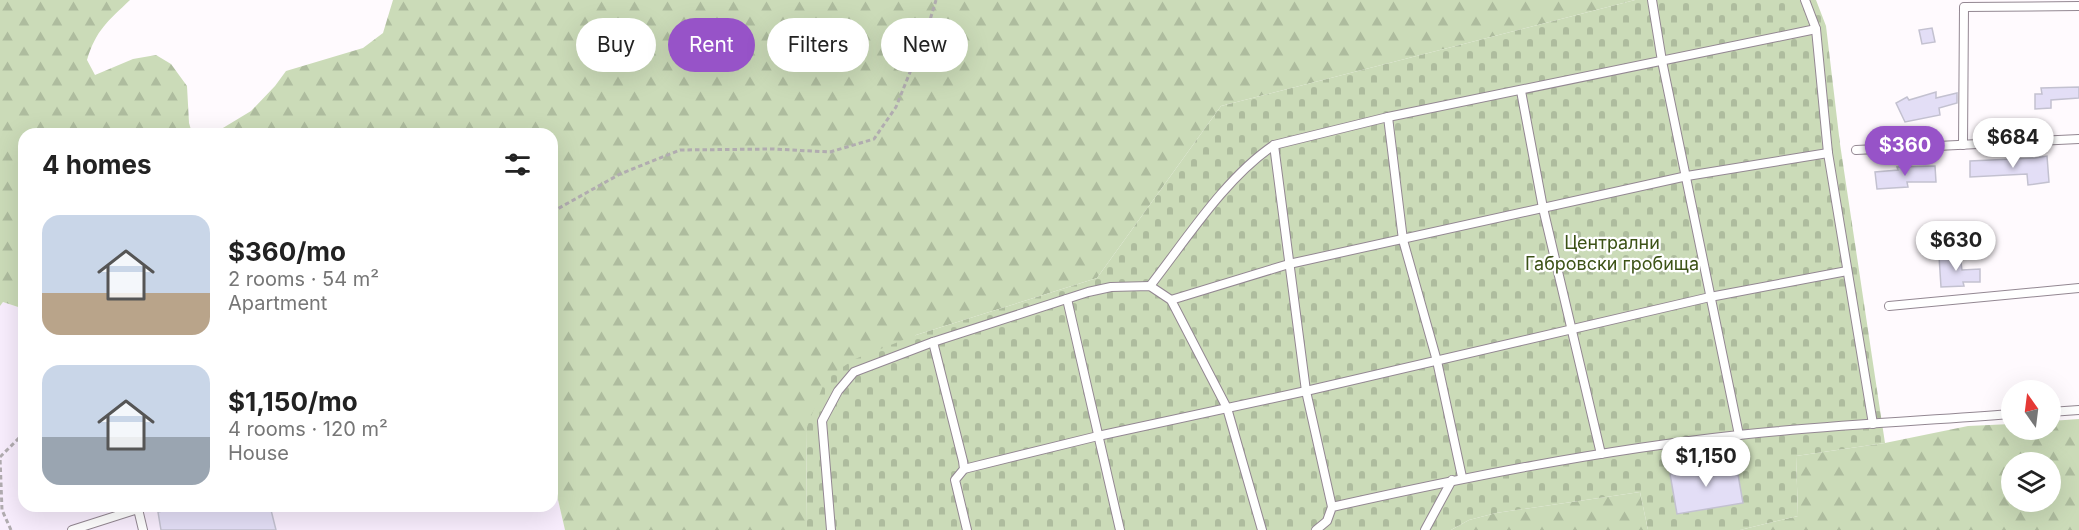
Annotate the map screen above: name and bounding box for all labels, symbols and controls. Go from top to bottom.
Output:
chip: Buy [576,18,656,72]
chip: Rent [668,18,755,72]
chip: Filters [767,18,869,72]
chip: New [881,18,968,72]
pin: $684 [1977,118,2049,169]
text: $684 [1987,125,2039,149]
pin: $360 [1869,126,1941,177]
text: $360 [1879,133,1931,157]
icon: filters [501,148,534,181]
text: 4 homes [42,149,152,180]
pin: $630 [1920,221,1992,272]
text: $630 [1930,228,1982,252]
park label: Централни Габровски гробища [1525,232,1699,274]
text: $360/mo [228,236,346,267]
icon: home [90,239,162,311]
text: 2 rooms · 54 m² [228,267,379,291]
text: Apartment [228,291,327,315]
north arrow [2001,380,2061,440]
map controls [2001,380,2061,512]
text: $1,150/mo [228,386,358,417]
icon: home [90,389,162,461]
text: 4 rooms · 120 m² [228,417,388,441]
pin: $1,150 [1657,437,1755,488]
text: House [228,441,289,465]
text: $1,150 [1675,444,1737,468]
button: layers [2001,452,2061,512]

